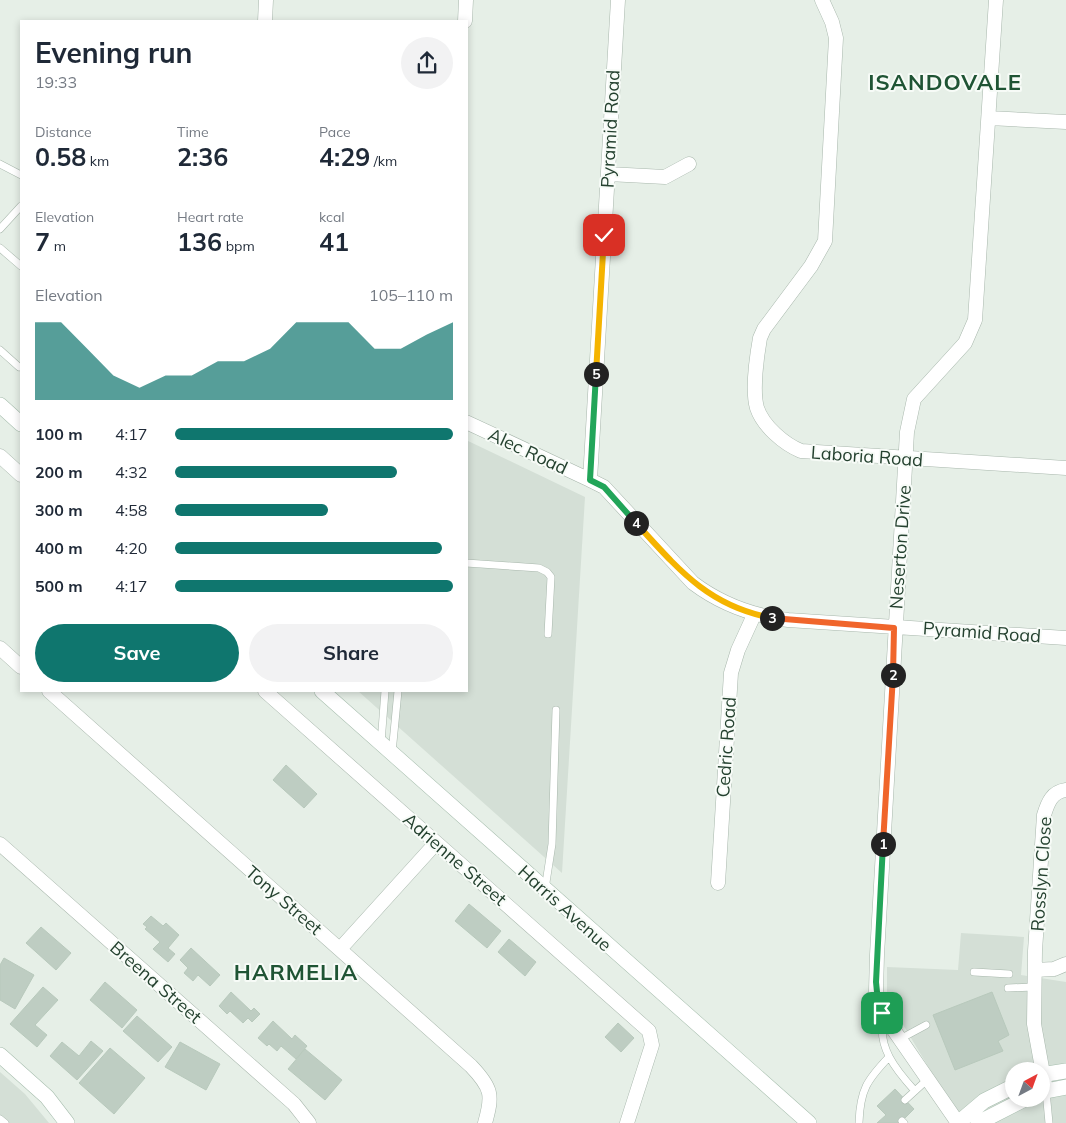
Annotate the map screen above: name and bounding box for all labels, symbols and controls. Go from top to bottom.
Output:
text: Evening run [35,35,192,70]
button: share [401,37,453,89]
district label: ISANDOVALE [868,68,1022,96]
street label: Pyramid Road [595,69,625,189]
text: 19:33 [35,72,77,92]
text: Distance [35,123,92,141]
text: Time [177,123,209,141]
text: Pace [319,123,351,141]
text: 0.58 [35,141,86,172]
text: 2:36 [177,141,228,172]
text: 4:29 [319,141,370,172]
text: km [86,152,109,170]
text: /km [370,152,397,170]
text: Elevation [35,208,94,226]
text: Heart rate [177,208,244,226]
text: kcal [319,208,345,226]
pin [583,214,625,256]
icon: check [590,221,618,249]
text: 7 [35,226,50,257]
text: 136 [177,226,222,257]
text: 41 [319,226,349,257]
text: m [50,237,66,255]
text: bpm [222,237,255,255]
text: Elevation [35,285,103,305]
text: 105–110 m [369,285,453,305]
pin: 5 [584,362,608,386]
text: 5 [592,365,601,383]
street label: Alec Road [485,423,571,479]
text: 100 m [35,424,83,444]
text: 4:17 [115,424,147,444]
street label: Laboria Road [810,441,924,471]
text: 200 m [35,462,83,482]
text: 4:32 [115,462,147,482]
street label: Neserton Drive [884,484,916,610]
text: 300 m [35,500,83,520]
text: 4:58 [115,500,147,520]
pin: 4 [624,510,648,536]
text: 4 [632,514,641,532]
text: 400 m [35,538,83,558]
text: 4:20 [115,538,147,558]
text: 500 m [35,576,83,596]
text: 4:17 [115,576,147,596]
pin: 3 [760,606,784,630]
text: 3 [768,609,777,627]
street label: Pyramid Road [922,616,1042,648]
button: Save [35,624,239,682]
button: Share [249,624,453,682]
pin: 2 [880,662,906,688]
text: 2 [889,666,898,684]
street label: Cedric Road [711,696,741,798]
street label: Adrienne Street [398,808,512,910]
street label: Rosslyn Close [1026,816,1056,932]
pin: 1 [870,832,896,856]
text: 1 [879,835,888,853]
street label: Tony Street [241,860,327,940]
street label: Harris Avenue [513,860,617,956]
street label: Breena Street [105,936,207,1028]
district label: HARMELIA [234,958,358,986]
pin [861,992,903,1034]
icon: arrive [868,999,896,1027]
north arrow [1005,1062,1050,1108]
map controls [1005,1062,1050,1107]

